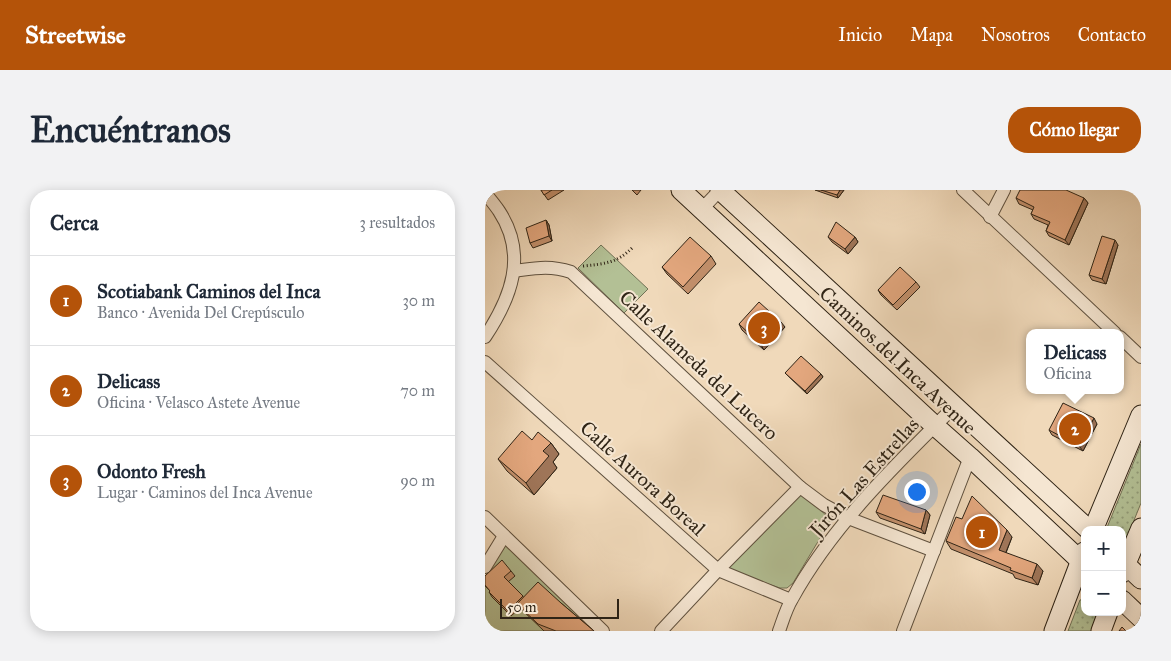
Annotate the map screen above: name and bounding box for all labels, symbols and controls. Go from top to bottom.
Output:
text: Streetwise [25,20,126,50]
text: Inicio [838,24,882,46]
text: Mapa [910,24,953,46]
text: Nosotros [981,24,1050,46]
text: Contacto [1078,24,1146,46]
button: Cómo llegar [1008,107,1141,153]
text: Encuéntranos [30,109,231,152]
text: Cerca [50,210,99,236]
text: 3 resultados [360,213,435,232]
text: Scotiabank Caminos del Inca [97,280,320,303]
street label: Caminos del Inca Avenue [815,281,981,439]
street label: Calle Alameda del Lucero [615,285,783,445]
text: 1 [63,291,69,310]
text: 30 m [402,291,435,310]
text: Banco · Avenida Del Crepúsculo [97,303,304,322]
pin: 3 [748,309,780,347]
popup [1026,329,1124,394]
text: Delicass [1043,341,1107,364]
text: Oficina [1043,364,1091,383]
text: Delicass [97,370,160,393]
text: 2 [62,381,70,400]
text: 70 m [400,381,435,400]
text: Oficina · Velasco Astete Avenue [97,393,300,412]
pin: 2 [1059,410,1091,448]
street label: Jirón Las Estrellas [803,412,925,544]
street label: Calle Aurora Boreal [575,416,711,541]
text: Odonto Fresh [97,460,206,483]
text: 3 [63,471,69,490]
text: 90 m [400,471,435,490]
your location [904,479,930,505]
text: Lugar · Caminos del Inca Avenue [97,483,313,502]
pin: 1 [966,513,998,551]
map controls [1081,526,1126,616]
button: + [1081,526,1126,571]
button: − [1081,571,1126,616]
scale bar [500,596,619,619]
text: 50 m [507,599,536,616]

